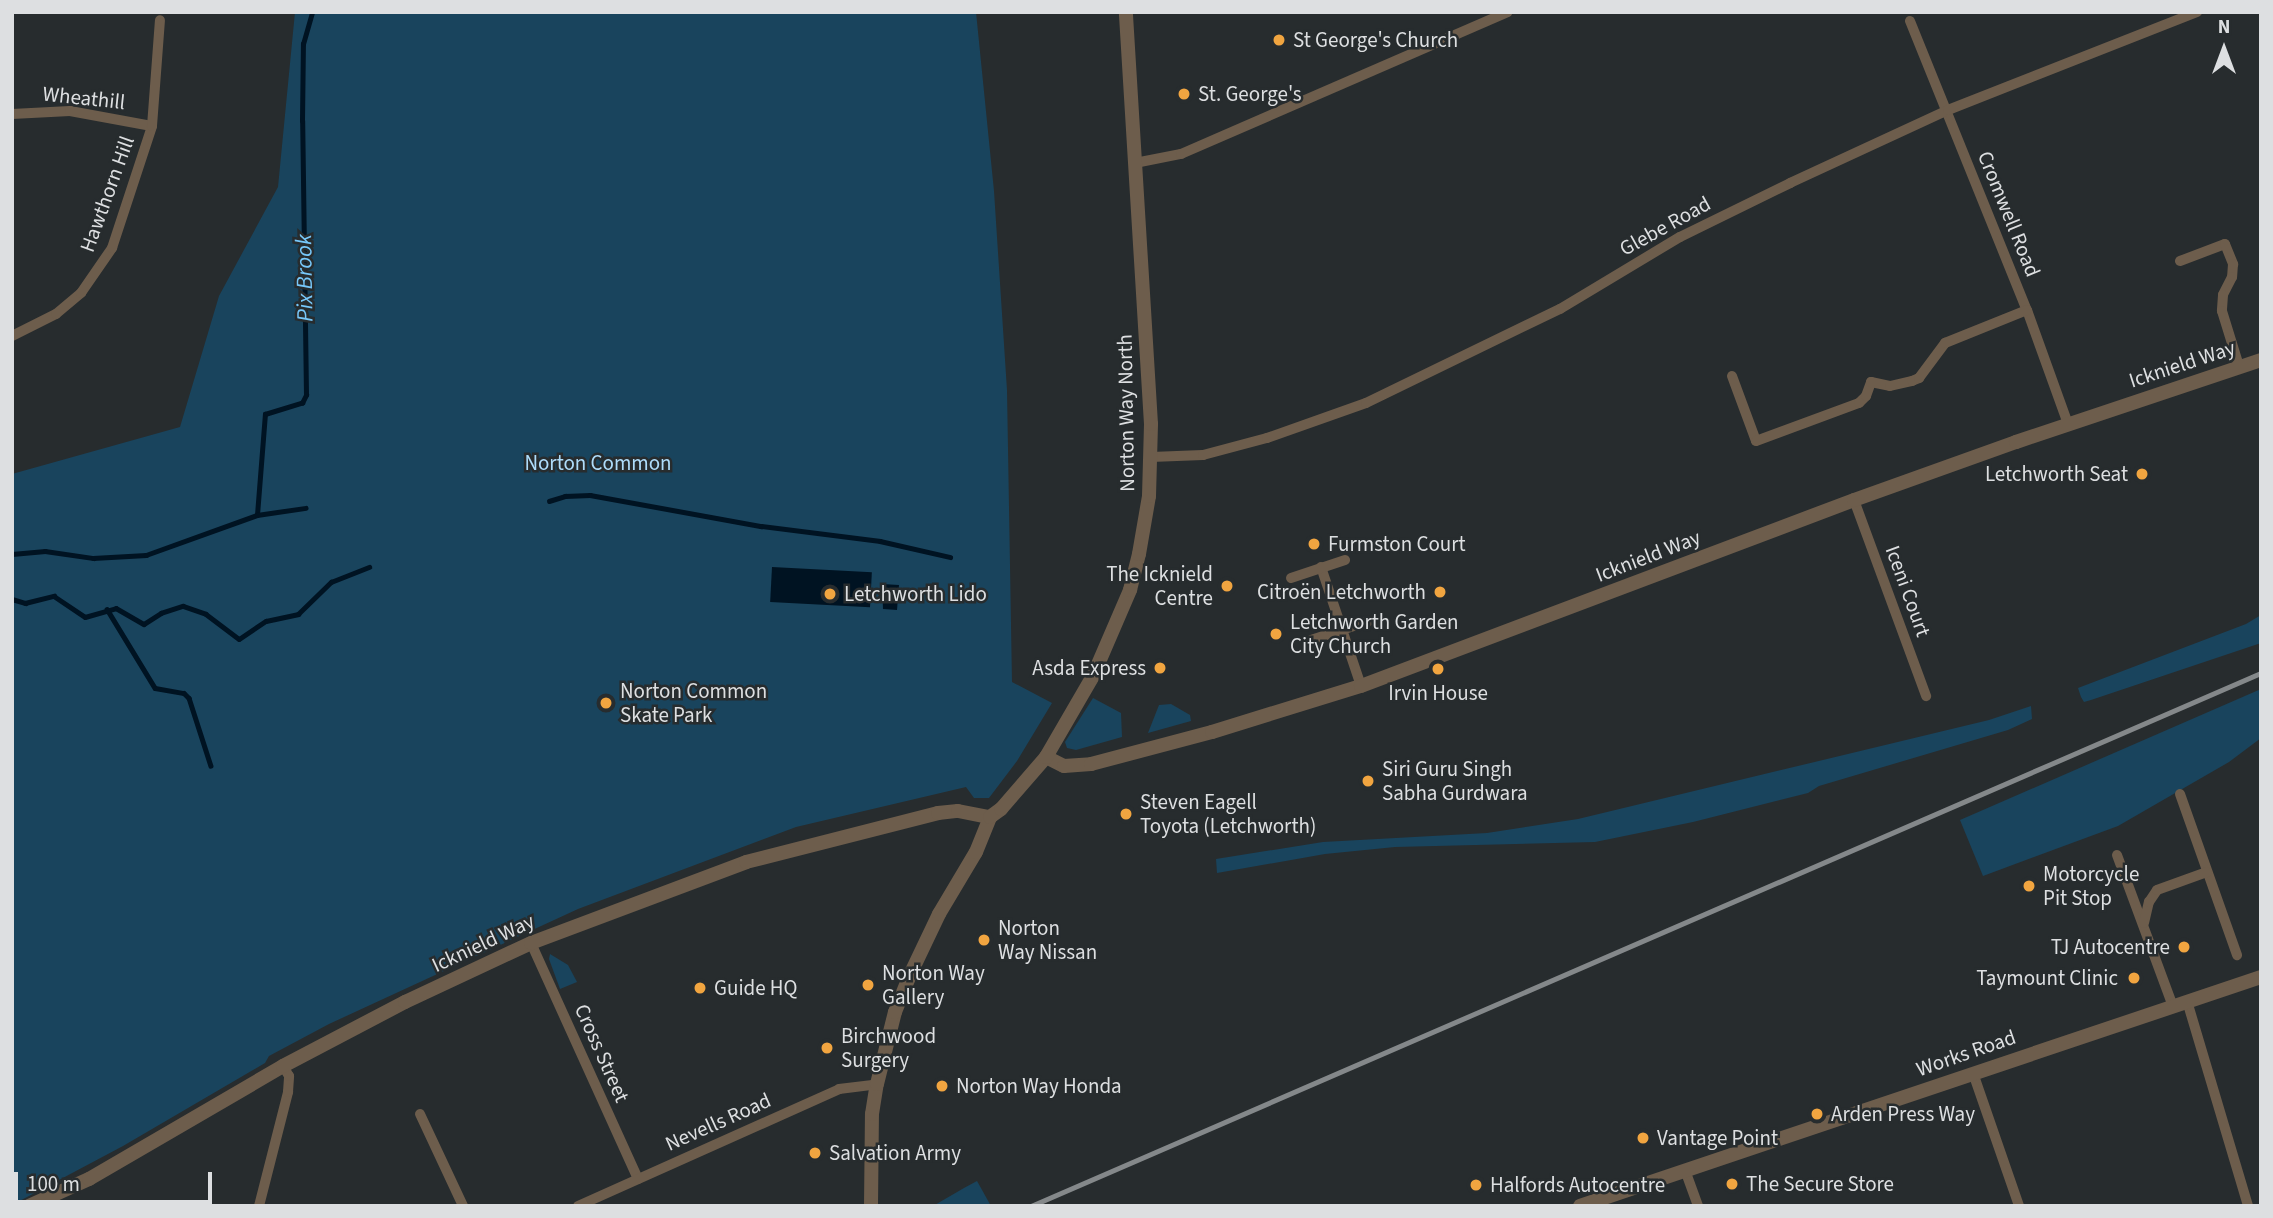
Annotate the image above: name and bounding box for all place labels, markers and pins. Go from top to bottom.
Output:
place label: St George's Church [1293,27,1458,53]
marker: St George's Church [1271,32,1287,48]
place label: St. George's [1198,81,1302,107]
marker: St. George's [1176,86,1192,102]
place label: Letchworth Seat [1985,461,2128,487]
marker: Letchworth Seat [2134,466,2150,482]
place label: Furmston Court [1328,531,1466,557]
marker: Furmston Court [1306,536,1322,552]
place label: The Icknield Centre [1106,561,1213,611]
marker: The Icknield Centre [1219,578,1235,594]
place label: Citroën Letchworth [1257,579,1426,605]
place label: Letchworth Lido [844,581,987,607]
marker: Citroën Letchworth [1432,584,1448,600]
marker: Letchworth Lido [822,586,838,602]
place label: Letchworth Garden City Church [1290,609,1459,659]
marker: Letchworth Garden City Church [1268,626,1284,642]
place label: Asda Express [1032,655,1146,681]
marker: Asda Express [1152,660,1168,676]
marker: Irvin House [1430,661,1446,677]
place label: Norton Common Skate Park [620,678,767,728]
place label: Irvin House [1388,680,1488,706]
marker: Norton Common Skate Park [598,695,614,711]
place label: Siri Guru Singh Sabha Gurdwara [1382,756,1528,806]
marker: Siri Guru Singh Sabha Gurdwara [1360,773,1376,789]
place label: Steven Eagell Toyota (Letchworth) [1140,789,1316,839]
marker: Steven Eagell Toyota (Letchworth) [1118,806,1134,822]
place label: Motorcycle Pit Stop [2043,861,2139,911]
marker: Motorcycle Pit Stop [2021,878,2037,894]
place label: Norton Way Nissan [998,915,1097,965]
marker: Norton Way Nissan [976,932,992,948]
place label: TJ Autocentre [2051,934,2170,960]
marker: TJ Autocentre [2176,939,2192,955]
place label: Norton Way Gallery [882,960,985,1010]
place label: Taymount Clinic [1976,965,2118,991]
marker: Taymount Clinic [2124,968,2144,988]
place label: Guide HQ [714,975,797,1001]
marker: Norton Way Gallery [860,977,876,993]
marker: Guide HQ [692,980,708,996]
place label: Birchwood Surgery [841,1023,936,1073]
marker: Birchwood Surgery [819,1040,835,1056]
place label: Norton Way Honda [956,1073,1122,1099]
marker: Norton Way Honda [934,1078,950,1094]
place label: Arden Press Way [1831,1101,1975,1127]
marker: Arden Press Way [1809,1106,1825,1122]
place label: Vantage Point [1657,1125,1778,1151]
marker: Vantage Point [1635,1130,1651,1146]
place label: Salvation Army [829,1140,961,1166]
marker: Salvation Army [807,1145,823,1161]
place label: The Secure Store [1746,1171,1894,1197]
place label: Halfords Autocentre [1490,1172,1665,1198]
marker: The Secure Store [1724,1176,1740,1192]
marker: Halfords Autocentre [1468,1177,1484,1193]

